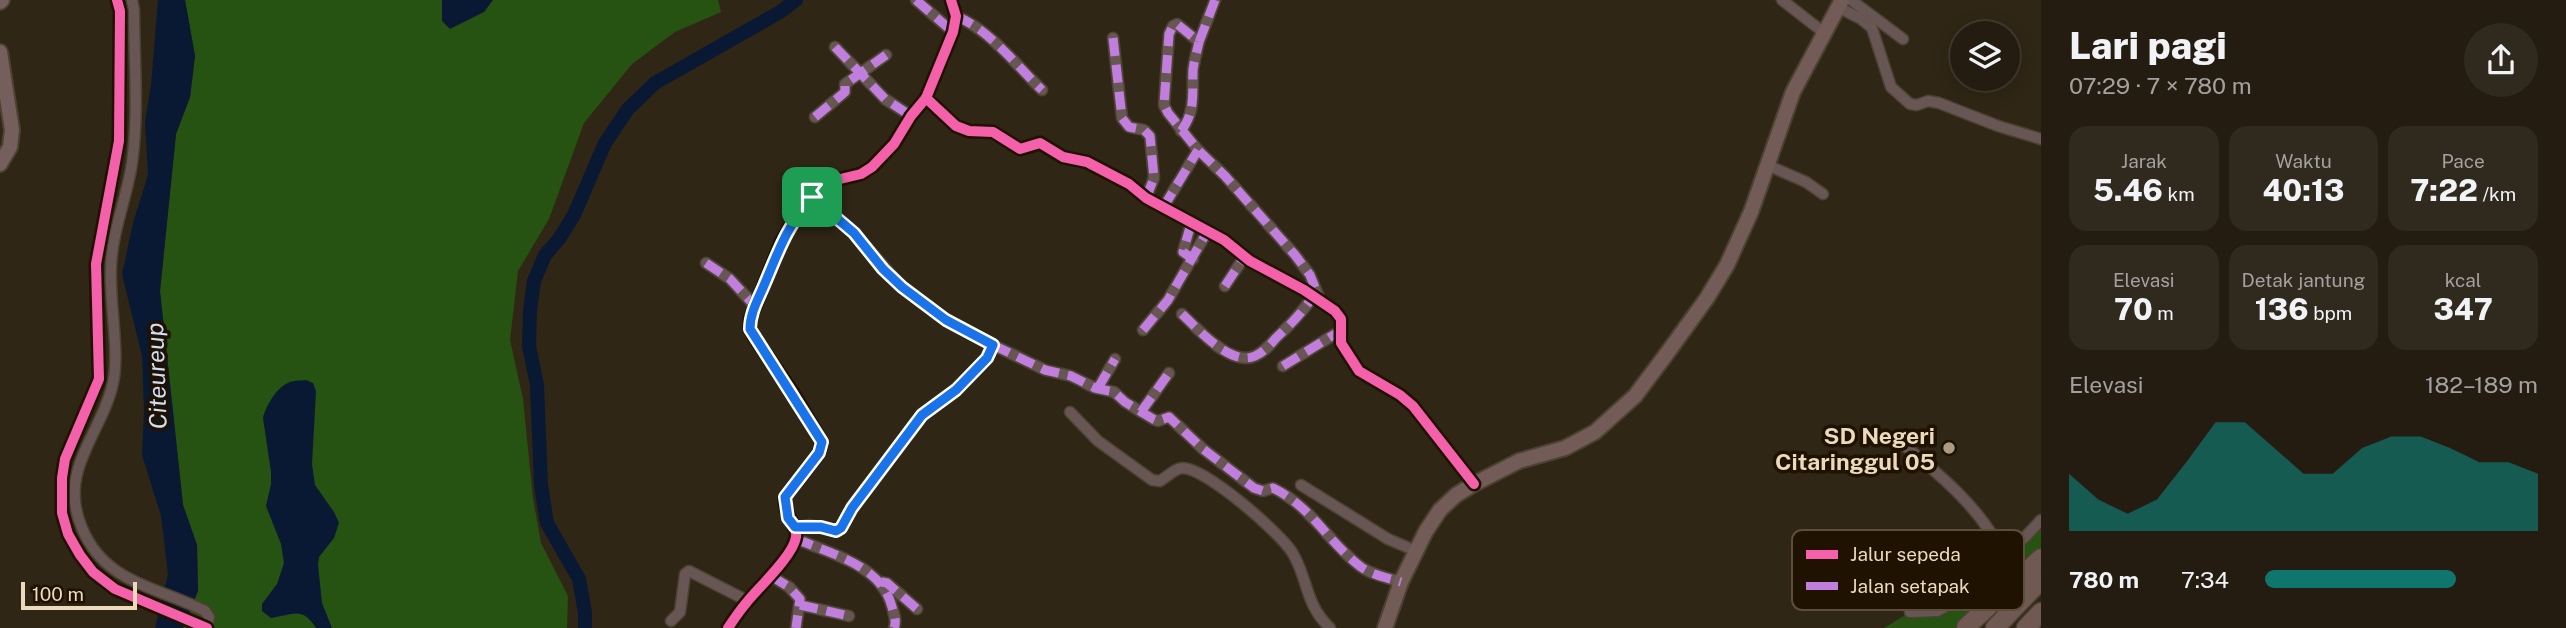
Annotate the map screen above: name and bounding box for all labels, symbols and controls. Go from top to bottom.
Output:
map controls [1950,21,2020,91]
button: layers [1950,21,2020,91]
text: Lari pagi [2069,23,2227,68]
button: share [2464,23,2538,97]
text: 07:29 · 7 × 780 m [2069,72,2252,99]
text: Jarak [2121,150,2167,172]
text: Waktu [2275,150,2332,172]
text: Pace [2441,150,2485,172]
pin [782,167,842,227]
text: 5.46 [2093,172,2163,208]
text: 40:13 [2262,172,2345,208]
text: 7:22 [2410,172,2478,208]
icon: arrive [793,178,831,216]
text: km [2163,183,2195,205]
text: /km [2478,183,2516,205]
text: Elevasi [2113,269,2175,291]
text: Detak jantung [2242,269,2365,291]
text: kcal [2445,269,2482,291]
text: 70 [2114,291,2153,327]
text: 136 [2255,291,2309,327]
text: 347 [2433,291,2493,327]
text: m [2153,302,2174,324]
text: bpm [2309,302,2352,324]
water label: Citeureup [140,322,172,430]
text: Elevasi [2069,371,2143,398]
text: 182–189 m [2425,371,2538,398]
place label: SD Negeri Citaringgul 05 [1775,422,1935,475]
marker: SD Negeri Citaringgul 05 [1941,440,1957,456]
legend [1792,530,2024,610]
text: Jalur sepeda [1850,543,1961,565]
text: 780 m [2069,566,2139,593]
text: 7:34 [2181,566,2229,593]
text: Jalan setapak [1850,575,1970,597]
scale bar [21,579,136,611]
text: 100 m [32,583,84,605]

